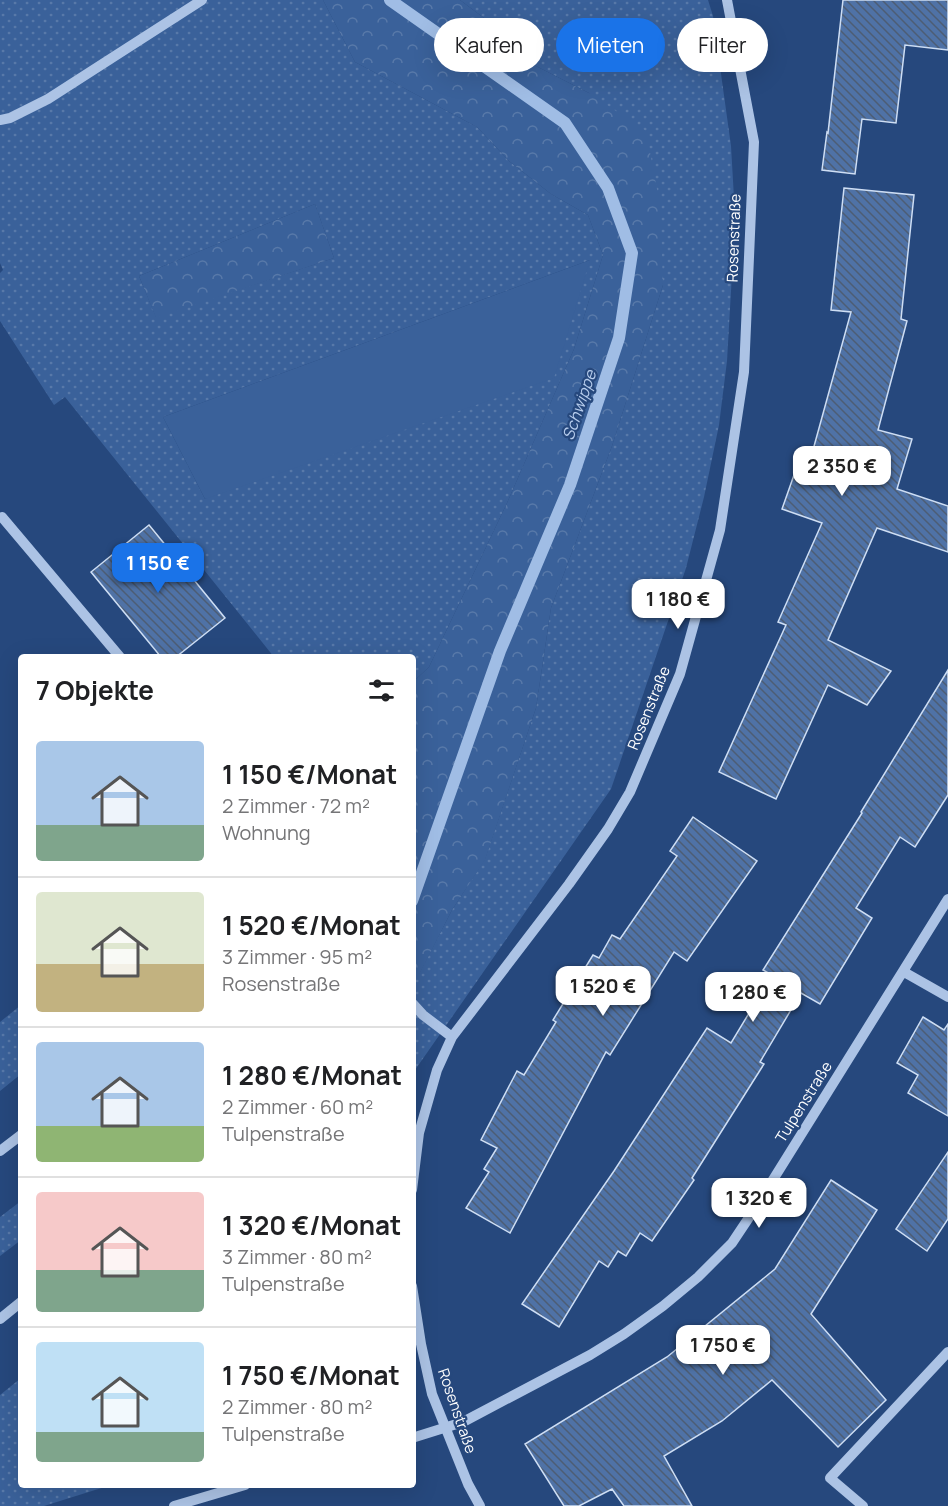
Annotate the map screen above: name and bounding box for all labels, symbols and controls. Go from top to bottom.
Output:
chip: Kaufen [434,18,544,72]
chip: Mieten [556,18,665,72]
chip: Filter [677,18,768,72]
street label: Rosenstraße [721,193,746,283]
water label: Schwippe [557,366,602,443]
pin: 2 350 € [787,446,897,497]
text: 2 350 € [807,452,877,479]
pin: 1 150 € [103,543,213,594]
text: 1 150 € [126,549,190,576]
pin: 1 180 € [623,579,733,630]
text: 1 180 € [646,585,710,612]
street label: Rosenstraße [622,663,675,753]
text: 7 Objekte [36,672,154,708]
icon: filters [365,674,398,707]
text: 1 150 €/Monat [222,756,397,792]
icon: home [84,765,156,837]
text: 2 Zimmer · 72 m² [222,792,370,819]
text: Wohnung [222,819,311,846]
text: 1 520 €/Monat [222,907,401,943]
icon: home [84,916,156,988]
text: 3 Zimmer · 95 m² [222,943,372,970]
pin: 1 520 € [548,966,658,1017]
text: Rosenstraße [222,970,340,997]
text: 1 520 € [570,972,636,999]
pin: 1 280 € [698,972,808,1023]
text: 1 280 € [719,978,787,1005]
text: 1 280 €/Monat [222,1057,402,1093]
street label: Tulpenstraße [770,1057,837,1146]
icon: home [84,1066,156,1138]
text: 2 Zimmer · 60 m² [222,1093,373,1120]
text: Tulpenstraße [222,1120,345,1147]
pin: 1 320 € [704,1178,814,1229]
text: 1 320 € [725,1184,793,1211]
text: 1 320 €/Monat [222,1207,401,1243]
icon: home [84,1216,156,1288]
text: 3 Zimmer · 80 m² [222,1243,372,1270]
text: Tulpenstraße [222,1270,345,1297]
pin: 1 750 € [668,1325,778,1376]
text: 1 750 € [690,1331,756,1358]
text: 1 750 €/Monat [222,1357,400,1393]
icon: home [84,1366,156,1438]
street label: Rosenstraße [433,1366,482,1456]
text: 2 Zimmer · 80 m² [222,1393,372,1420]
text: Tulpenstraße [222,1420,345,1447]

